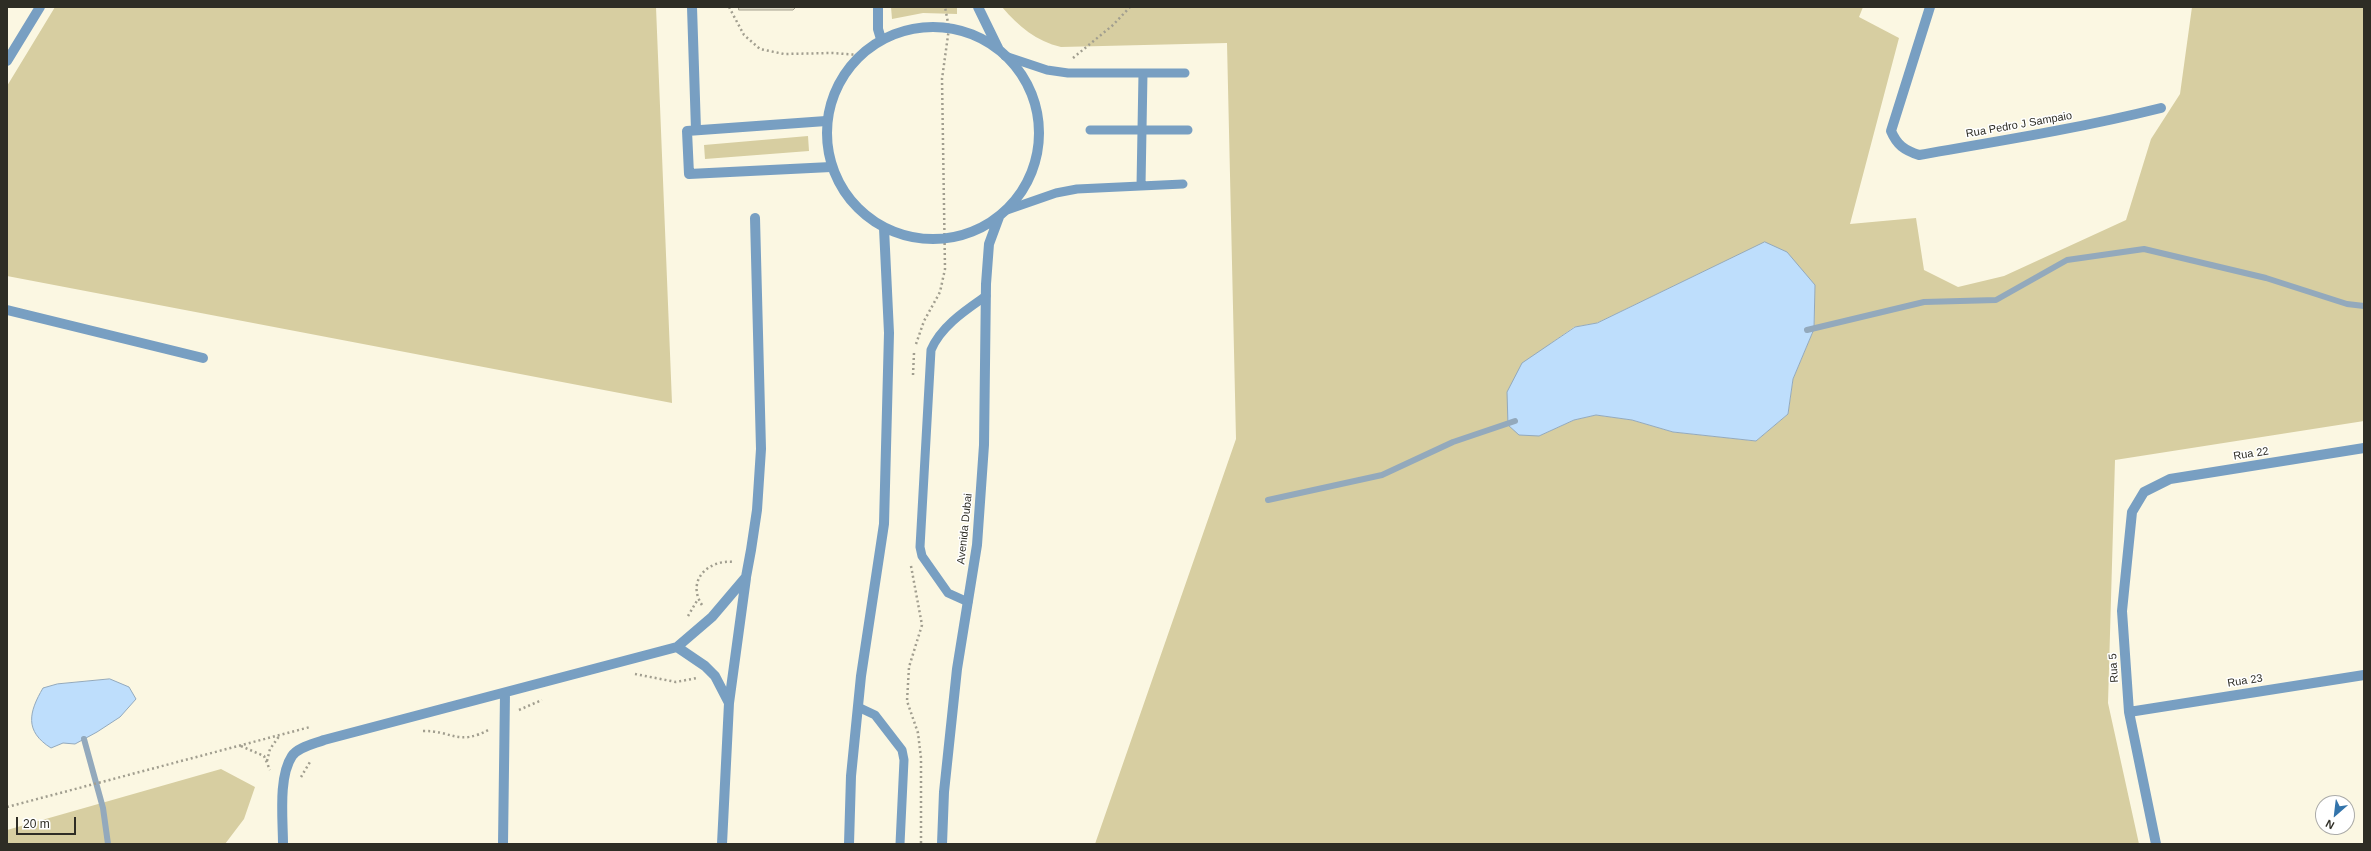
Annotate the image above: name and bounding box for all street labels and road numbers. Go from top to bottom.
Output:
street label: Rua Pedro J Sampaio [1965,109,2073,141]
street label: Rua 22 [2232,445,2270,463]
street label: Avenida Dubai [955,493,975,565]
street label: Rua 5 [2106,653,2122,683]
street label: Rua 23 [2226,672,2264,690]

